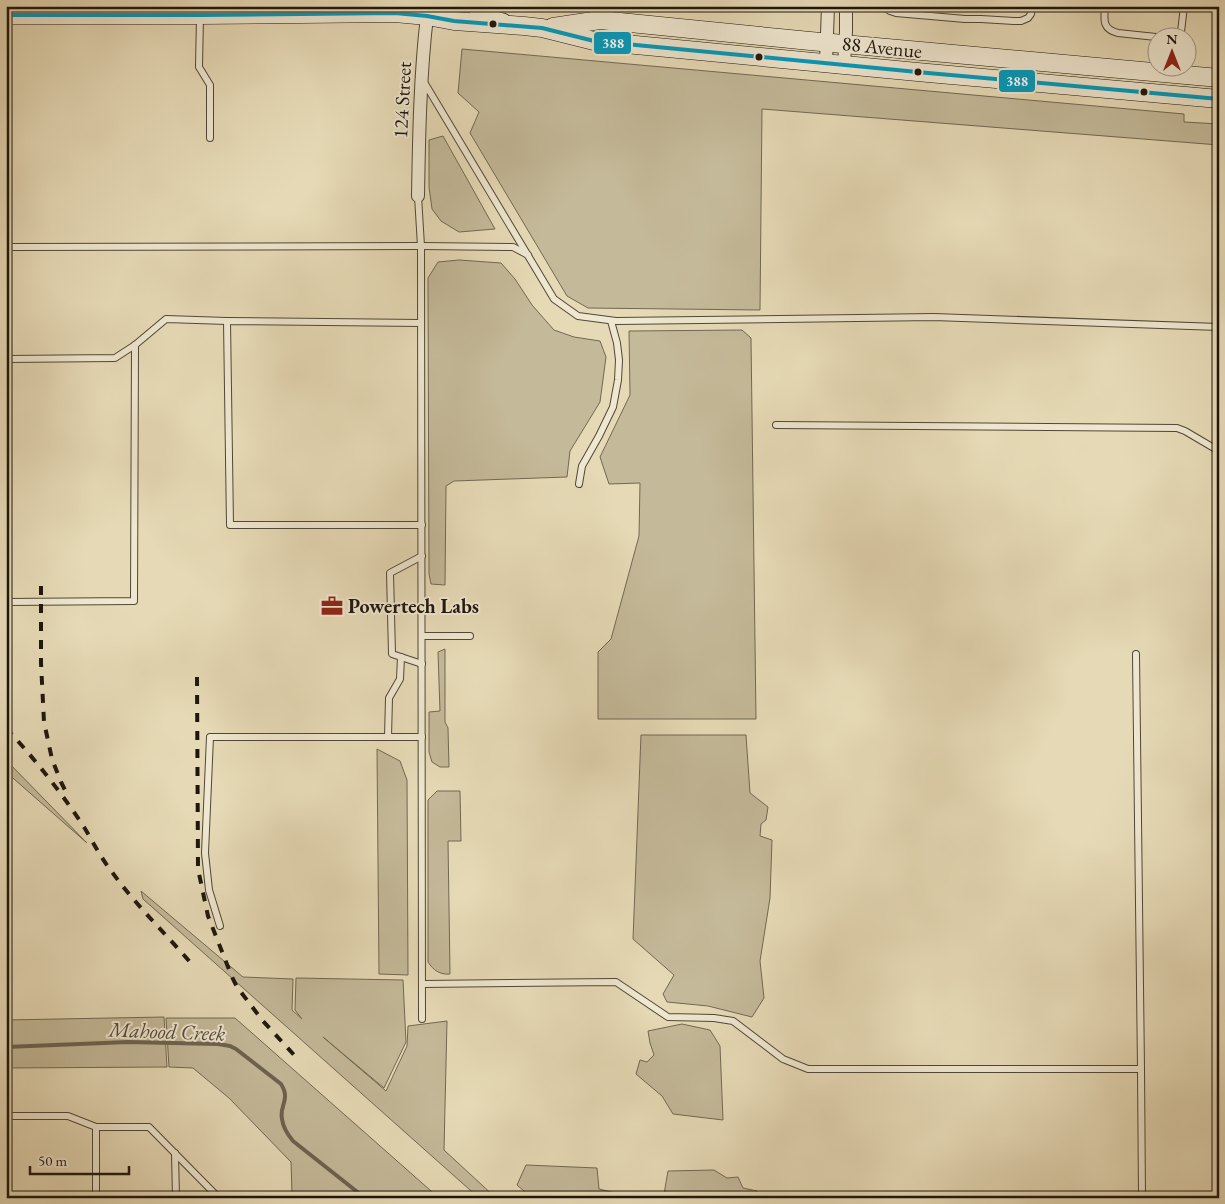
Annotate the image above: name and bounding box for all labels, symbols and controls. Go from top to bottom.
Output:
unlabelled marker [488,19,498,29]
north arrow [1148,28,1198,78]
street label: 88 Avenue [841,30,924,64]
text: N [1166,30,1178,48]
line badge: 388 [593,31,632,55]
text: 388 [602,34,624,52]
unlabelled marker [754,52,764,62]
street label: 124 Street [387,60,417,139]
unlabelled marker [913,67,923,77]
line badge: 388 [998,69,1036,93]
text: 388 [1006,72,1028,90]
unlabelled marker [1139,87,1149,97]
office icon: Powertech Labs [319,593,345,619]
place label: Powertech Labs [348,593,479,619]
water label: Mahood Creek [106,1015,226,1047]
scale bar [30,1144,129,1176]
text: 50 m [38,1151,67,1170]

